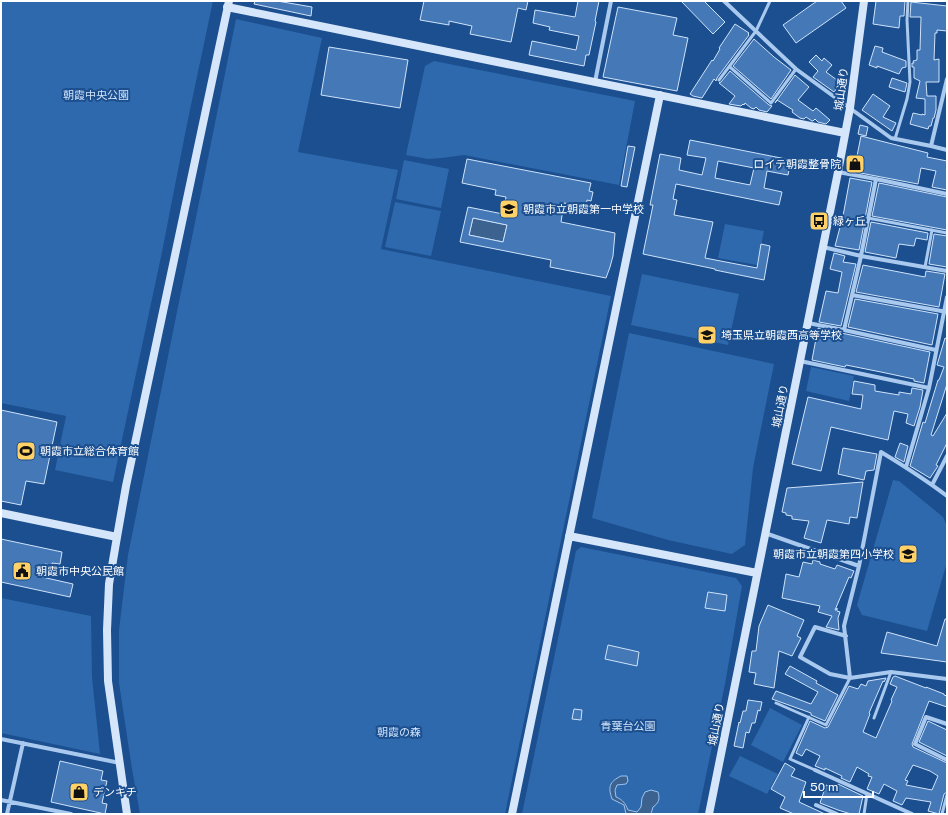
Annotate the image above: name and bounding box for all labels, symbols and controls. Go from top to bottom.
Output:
street label: 城山通り [832,66,850,112]
park label: 朝霞中央公園 [63,89,129,101]
shop icon: ロイテ朝霞整骨院 [844,153,866,175]
place label: ロイテ朝霞整骨院 [753,158,841,170]
school or university icon: 朝霞市立朝霞第一中学校 [498,198,520,220]
place label: 朝霞市立朝霞第一中学校 [523,203,644,215]
bus stop icon: 緑ヶ丘 [808,210,830,232]
place label: 緑ヶ丘 [833,215,866,227]
school or university icon: 埼玉県立朝霞西高等学校 [696,324,718,346]
place label: 埼玉県立朝霞西高等学校 [721,329,842,341]
street label: 城山通り [770,383,790,429]
sports icon: 朝霞市立総合体育館 [15,440,37,462]
place label: 朝霞市立総合体育館 [40,445,139,457]
school or university icon: 朝霞市立朝霞第四小学校 [897,543,919,565]
place label: 朝霞市立朝霞第四小学校 [773,548,894,560]
public building icon: 朝霞市中央公民館 [11,560,33,582]
place label: 朝霞市中央公民館 [36,565,124,577]
street label: 城山通り [706,701,726,747]
park label: 青葉台公園 [601,720,656,732]
park label: 朝霞の森 [377,726,421,738]
scale bar [804,773,873,799]
text: 50 m [810,780,838,794]
shop icon: デンキチ [68,781,90,803]
place label: デンキチ [93,786,137,798]

